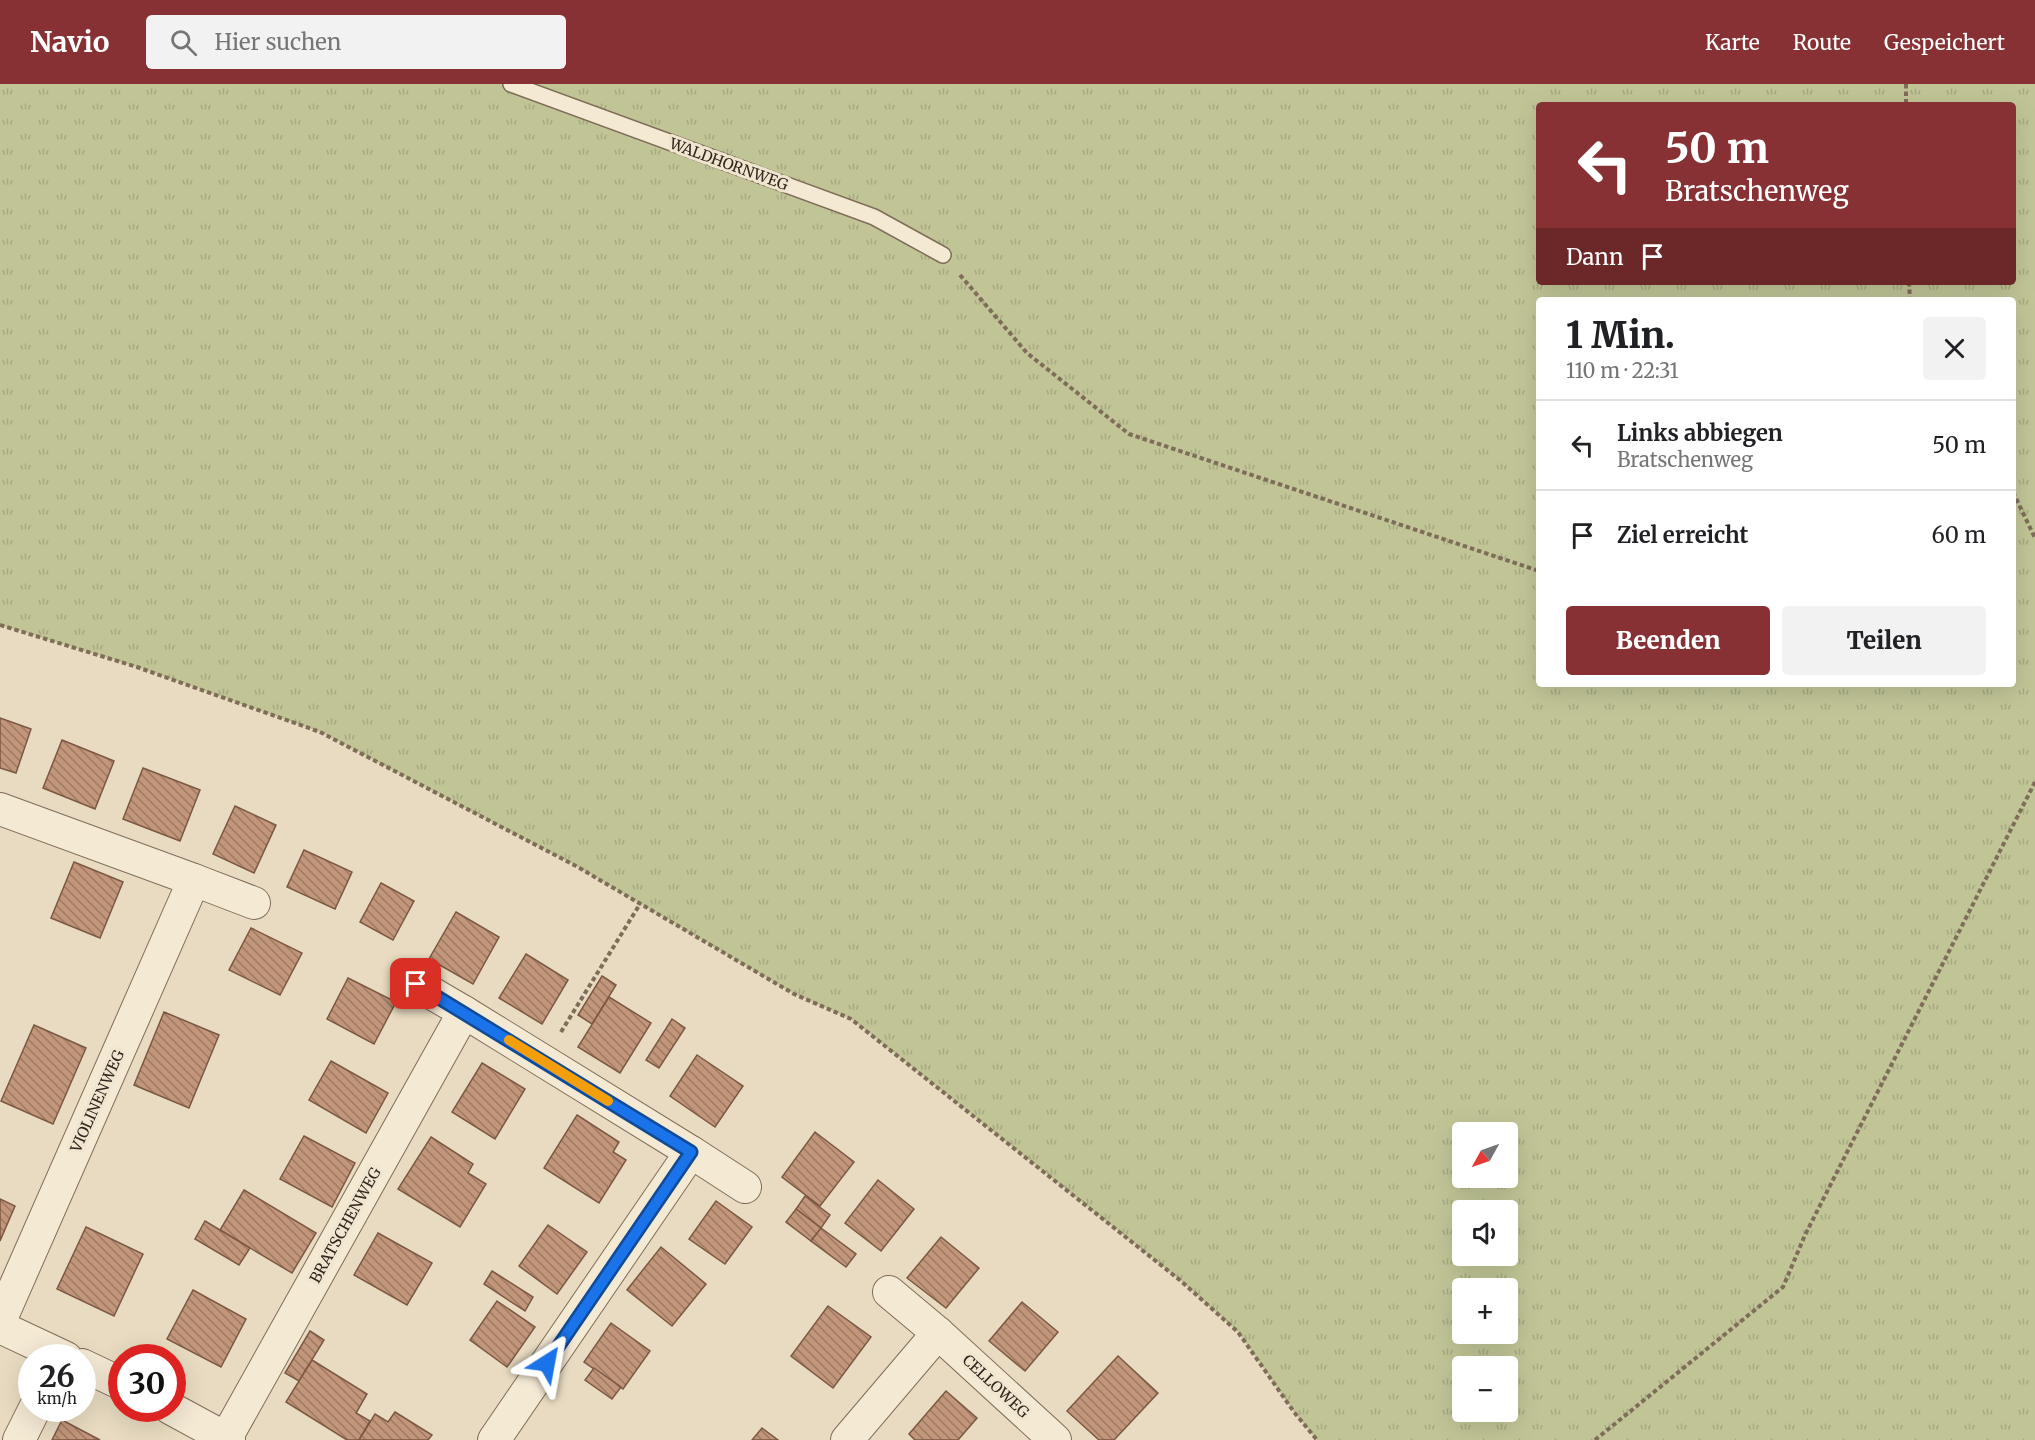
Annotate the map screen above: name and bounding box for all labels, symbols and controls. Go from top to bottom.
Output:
search box [146,15,566,69]
text: Navio [30,24,110,60]
icon: search [167,26,200,59]
text: Hier suchen [215,28,341,56]
text: Karte [1705,29,1760,56]
text: Route [1793,29,1851,56]
text: Gespeichert [1884,29,2005,56]
text: 50 m [1665,122,1769,174]
icon: left [1566,126,1644,204]
street label: WALDHORNWEG [666,133,791,194]
text: Bratschenweg [1665,174,1849,208]
icon: arrive [1636,240,1669,273]
text: Dann [1566,243,1624,271]
text: 1 Min. [1566,313,1675,358]
button: close [1923,317,1986,380]
text: 110 m · 22:31 [1566,358,1679,383]
text: Links abbiegen [1617,419,1783,447]
icon: left [1566,429,1599,462]
text: 50 m [1932,431,1986,459]
text: Bratschenweg [1617,447,1753,472]
icon: arrive [1566,519,1599,552]
text: Ziel erreicht [1617,521,1748,549]
text: 60 m [1932,521,1986,549]
button: Beenden [1566,606,1770,675]
button: Teilen [1782,606,1986,675]
pin [390,958,441,1009]
icon: arrive [399,967,432,1000]
street label: VIOLINENWEG [66,1047,128,1156]
north arrow [1452,1122,1518,1188]
map controls [1452,1122,1518,1422]
street label: BRATSCHENWEG [305,1164,385,1286]
button: sound [1452,1200,1518,1266]
button: + [1452,1278,1518,1344]
position arrow [515,1331,579,1395]
speed limit sign: 30 [108,1344,186,1422]
street label: CELLOWEG [959,1350,1033,1422]
button: − [1452,1356,1518,1422]
text: 26 [39,1357,75,1395]
text: km/h [37,1389,77,1408]

